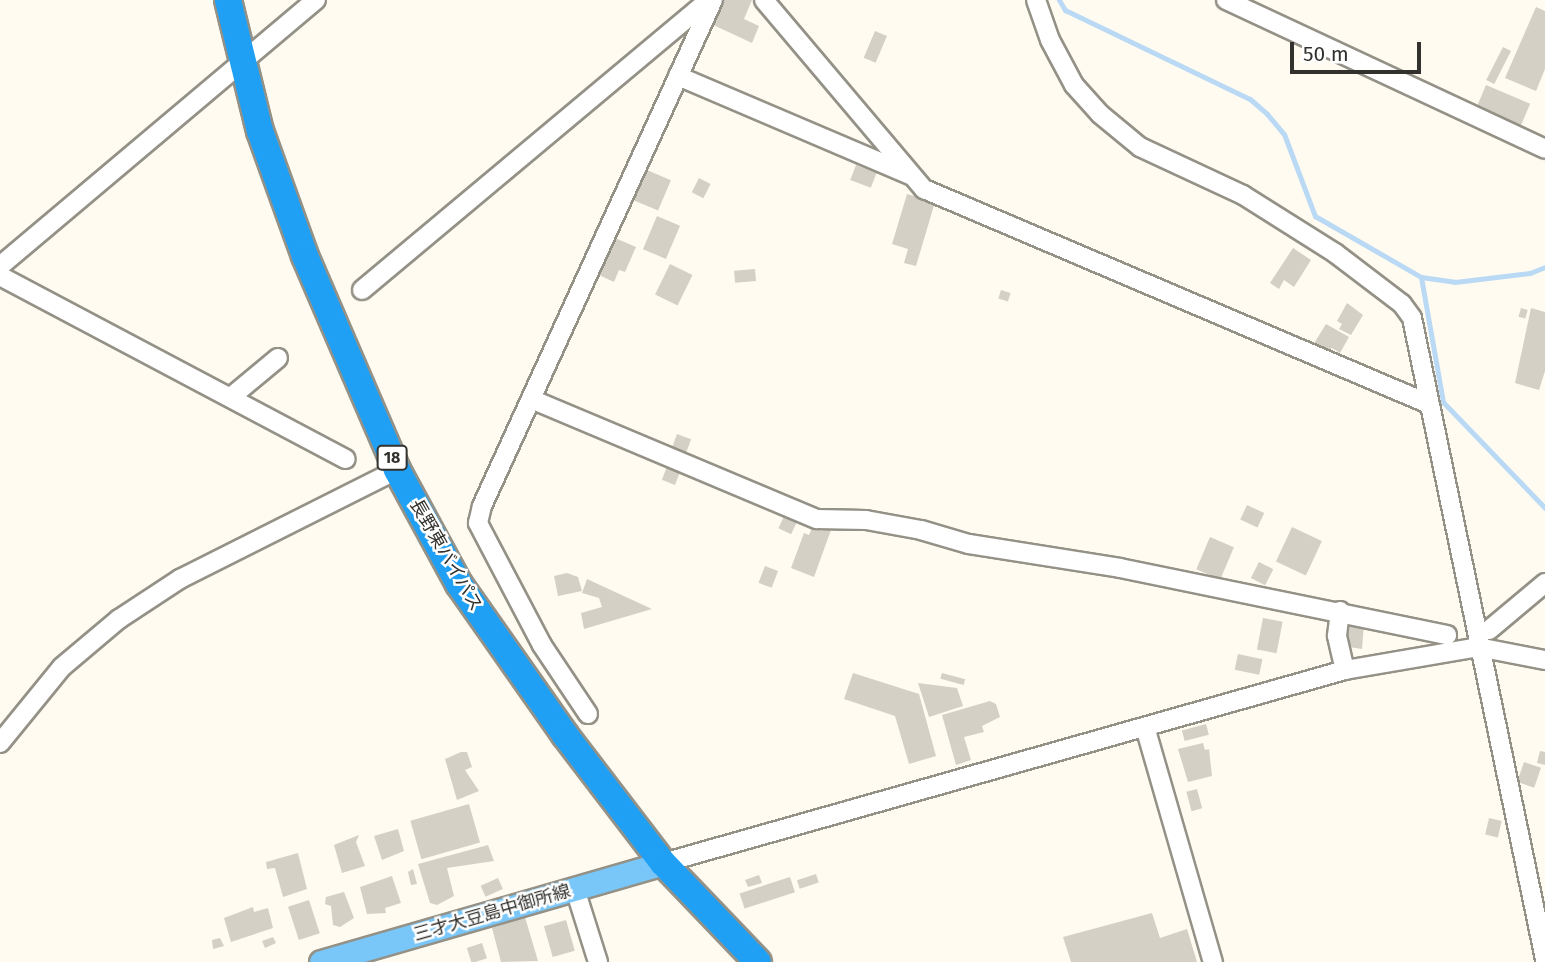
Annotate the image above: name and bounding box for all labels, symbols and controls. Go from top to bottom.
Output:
scale bar [1293,28,1424,72]
text: 50 m [1303,41,1349,67]
road number: 18 [376,446,408,471]
street label: 長野東バイパス [405,495,487,615]
street label: 三才大豆島中御所線 [411,880,573,946]

